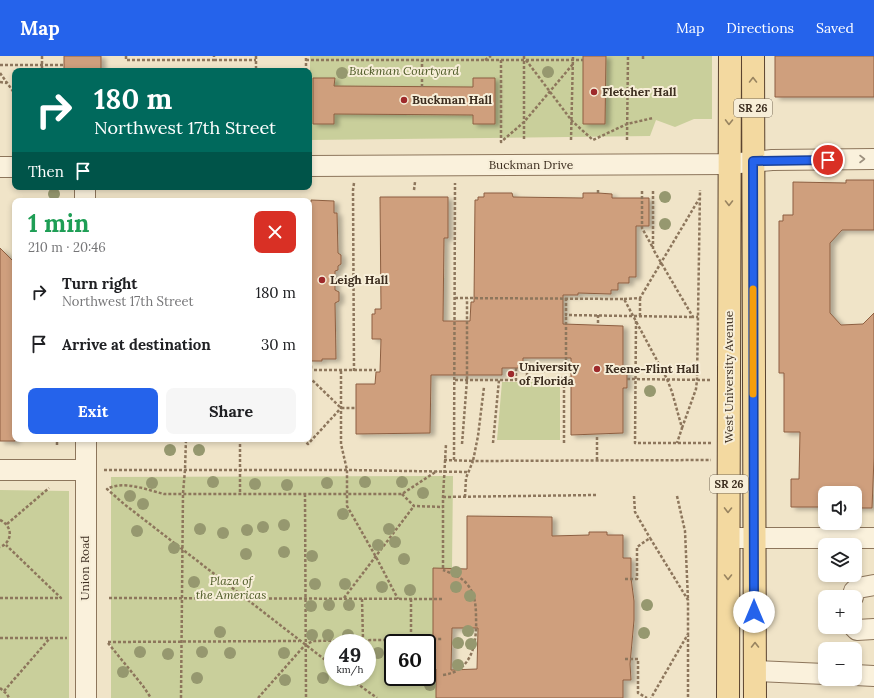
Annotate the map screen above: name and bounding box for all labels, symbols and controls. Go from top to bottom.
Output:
text: Map [20,16,60,40]
text: Map [676,19,704,37]
text: Directions [726,19,794,37]
text: Saved [816,19,854,37]
park label: Buckman Courtyard [349,63,459,78]
one-way arrow [749,77,757,83]
text: 180 m [94,81,172,117]
icon: right [28,84,80,136]
place label: Fletcher Hall [602,84,677,99]
marker: Fletcher Hall [589,87,599,97]
place label: Buckman Hall [412,92,492,107]
marker: Buckman Hall [399,95,409,105]
road number: SR 26 [734,99,772,117]
text: Northwest 17th Street [94,116,276,139]
one-way arrow [725,119,733,125]
pin [811,143,845,177]
icon: arrive [817,149,839,171]
one-way arrow [859,155,865,163]
street label: Buckman Drive [489,157,574,172]
icon: arrive [72,160,94,182]
text: Then [28,162,64,181]
one-way arrow [725,200,733,206]
text: 1 min [28,208,89,239]
button: close [254,211,296,253]
text: 210 m · 20:46 [28,239,106,256]
place label: Leigh Hall [330,272,388,287]
text: Turn right [62,274,138,293]
marker: Leigh Hall [317,275,327,285]
icon: right [28,281,50,303]
text: 180 m [255,283,296,302]
text: Northwest 17th Street [62,293,193,310]
street label: West University Avenue [721,310,736,443]
icon: arrive [28,333,50,355]
text: Arrive at destination [62,335,211,354]
text: 30 m [261,335,296,354]
place label: University of Florida [519,359,579,388]
place label: Keene-Flint Hall [605,361,699,376]
marker: Keene-Flint Hall [592,364,602,374]
marker: University of Florida [506,369,516,379]
button: Exit [28,388,158,434]
button: Share [166,388,296,434]
road number: SR 26 [710,475,748,493]
map controls [818,486,862,686]
button: sound [818,486,862,530]
one-way arrow [724,507,732,513]
street label: Union Road [77,536,92,600]
button: layers [818,538,862,582]
park label: Plaza of the Americas [196,573,266,602]
one-way arrow [724,574,732,580]
button: + [818,590,862,634]
position arrow [733,591,775,633]
speed limit sign: 60 [384,634,436,686]
text: 49 [339,642,361,667]
one-way arrow [751,642,759,648]
button: − [818,642,862,686]
text: km/h [336,663,364,676]

